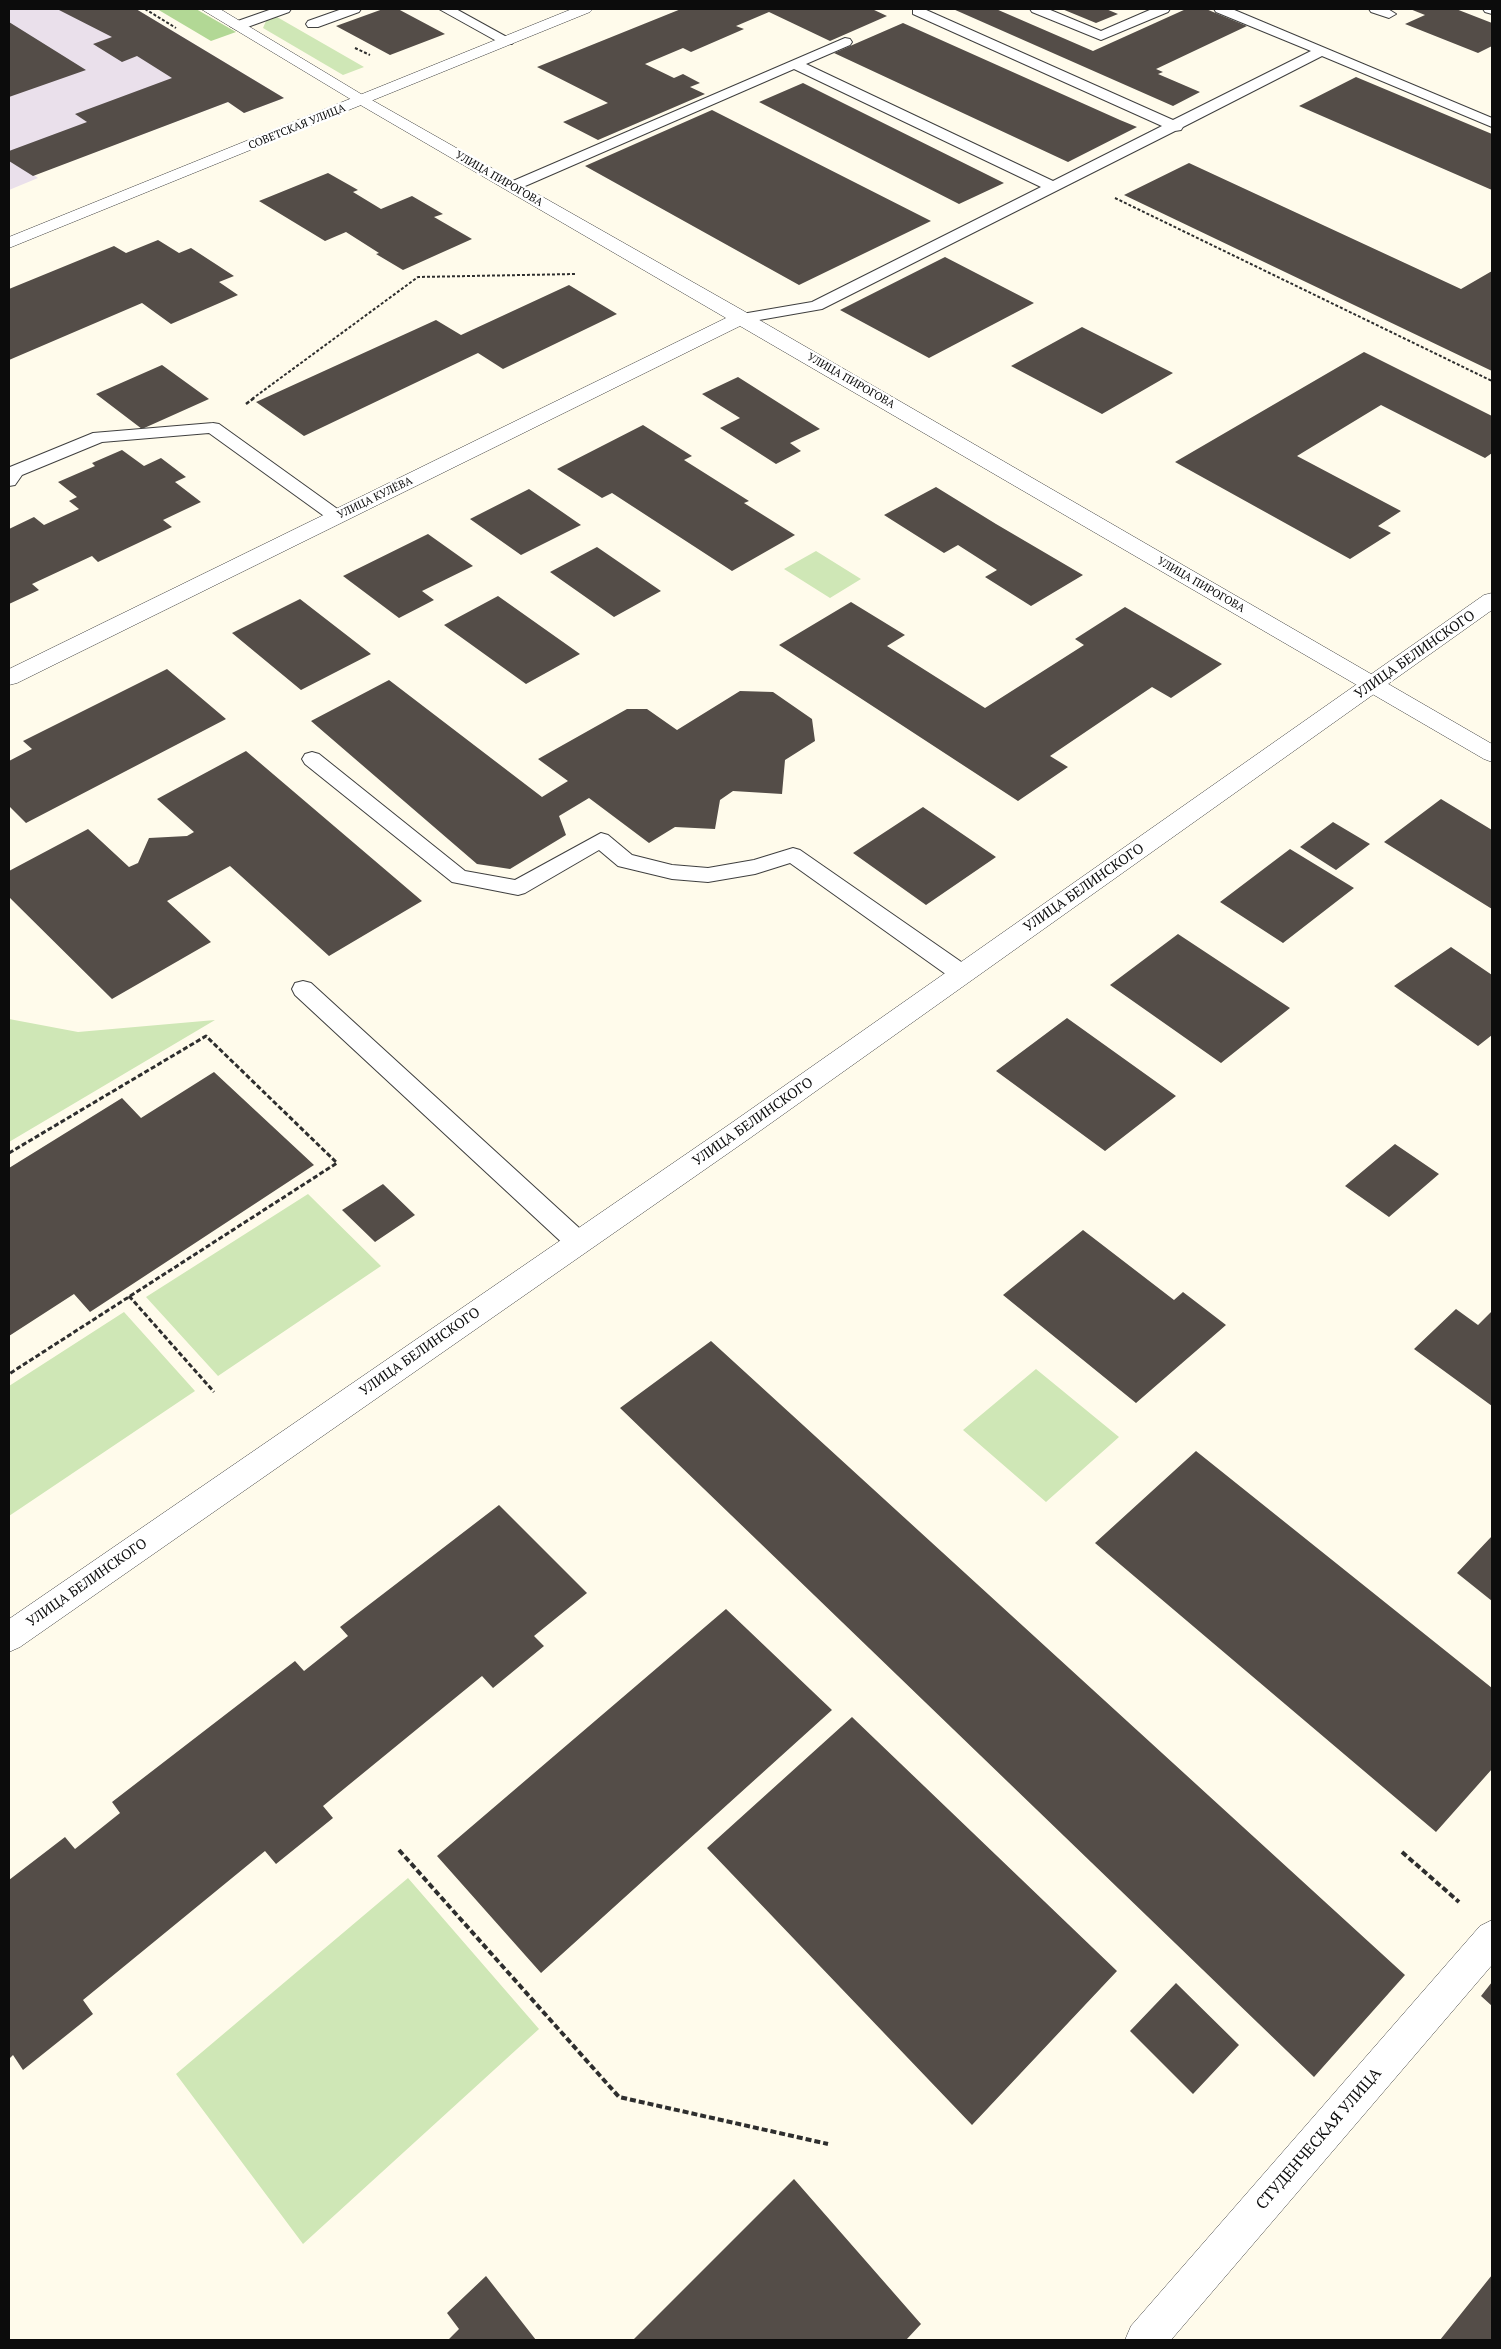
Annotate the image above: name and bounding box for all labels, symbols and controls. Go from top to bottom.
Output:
street label: СОВЕТСКАЯ УЛИЦА [247,101,347,153]
street label: УЛИЦА ПИРОГОВА [453,149,545,209]
street label: УЛИЦА ПИРОГОВА [805,351,897,411]
street label: УЛИЦА КУЛЁВА [335,474,415,522]
street label: УЛИЦА ПИРОГОВА [1155,555,1247,615]
street label: УЛИЦА БЕЛИНСКОГО [1352,607,1478,703]
street label: УЛИЦА БЕЛИНСКОГО [1021,840,1147,936]
street label: УЛИЦА БЕЛИНСКОГО [690,1074,816,1170]
street label: УЛИЦА БЕЛИНСКОГО [357,1304,483,1400]
street label: УЛИЦА БЕЛИНСКОГО [24,1535,150,1631]
street label: СТУДЕНЧЕСКАЯ УЛИЦА [1252,2064,1386,2214]

